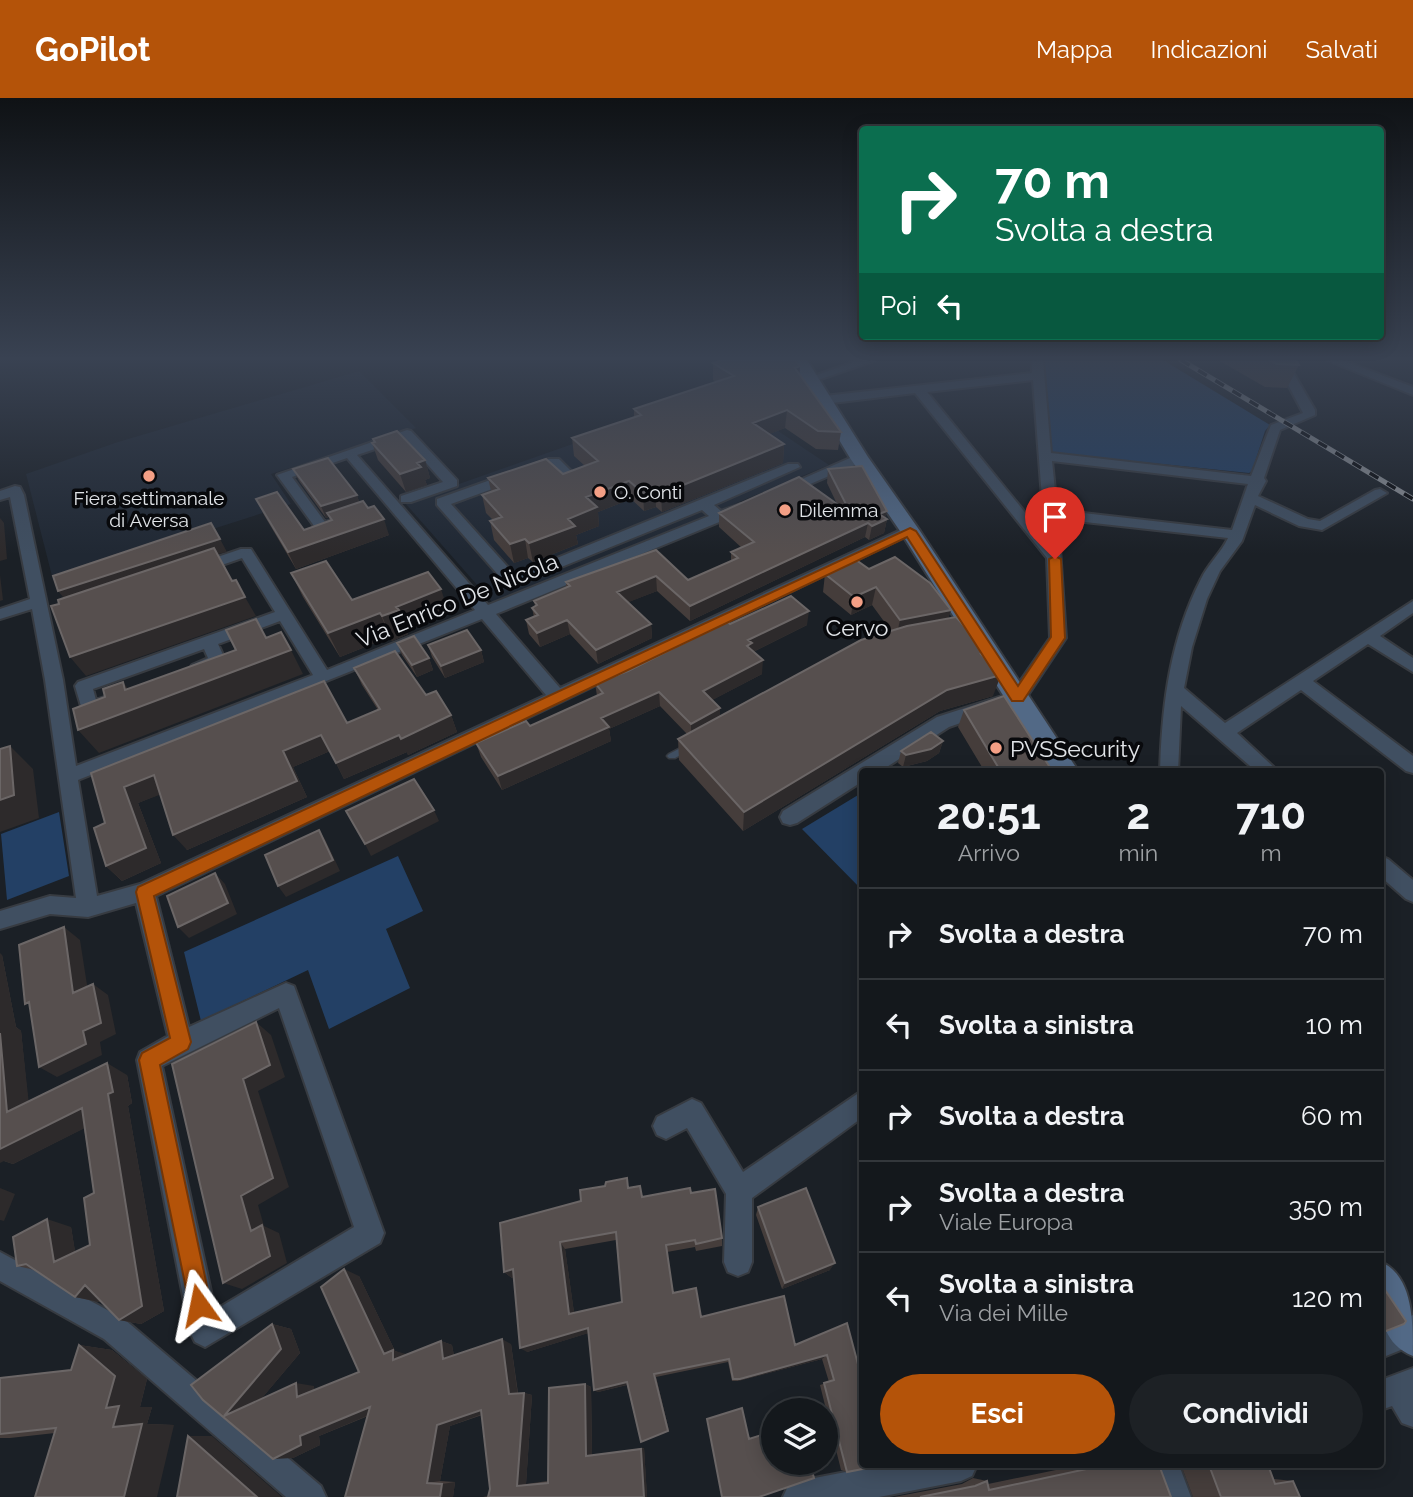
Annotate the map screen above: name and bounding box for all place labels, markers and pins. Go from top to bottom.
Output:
marker: Fiera settimanale di Aversa [141,468,157,484]
place label: O. Conti [614,481,682,503]
marker: O. Conti [592,484,608,500]
place label: Fiera settimanale di Aversa [74,487,225,531]
pin [1025,487,1085,559]
place label: Dilemma [799,499,878,521]
marker: Dilemma [777,502,793,518]
marker: Cervo [849,594,865,610]
place label: Cervo [826,614,888,641]
place label: PVSSecurity [1010,735,1140,762]
marker: PVSSecurity [988,740,1004,756]

